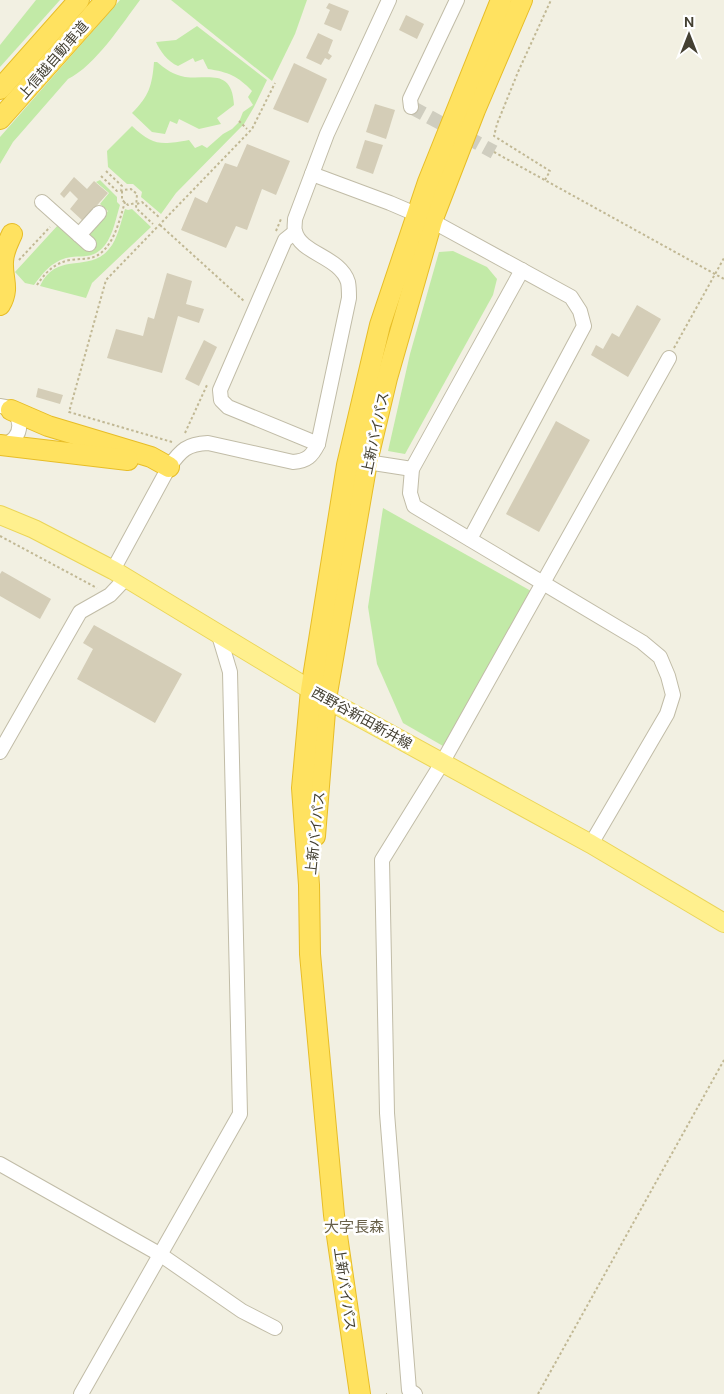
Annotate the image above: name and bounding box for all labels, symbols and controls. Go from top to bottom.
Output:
north arrow [664,10,714,60]
text: N [684,13,694,31]
street label: 上信越自動車道 [14,17,92,103]
street label: 上新バイパス [357,390,393,476]
street label: 西野谷新田新井線 [309,683,415,753]
street label: 上新バイパス [302,790,328,876]
district label: 大字長森 [324,1217,384,1237]
street label: 上新バイパス [330,1246,360,1332]

